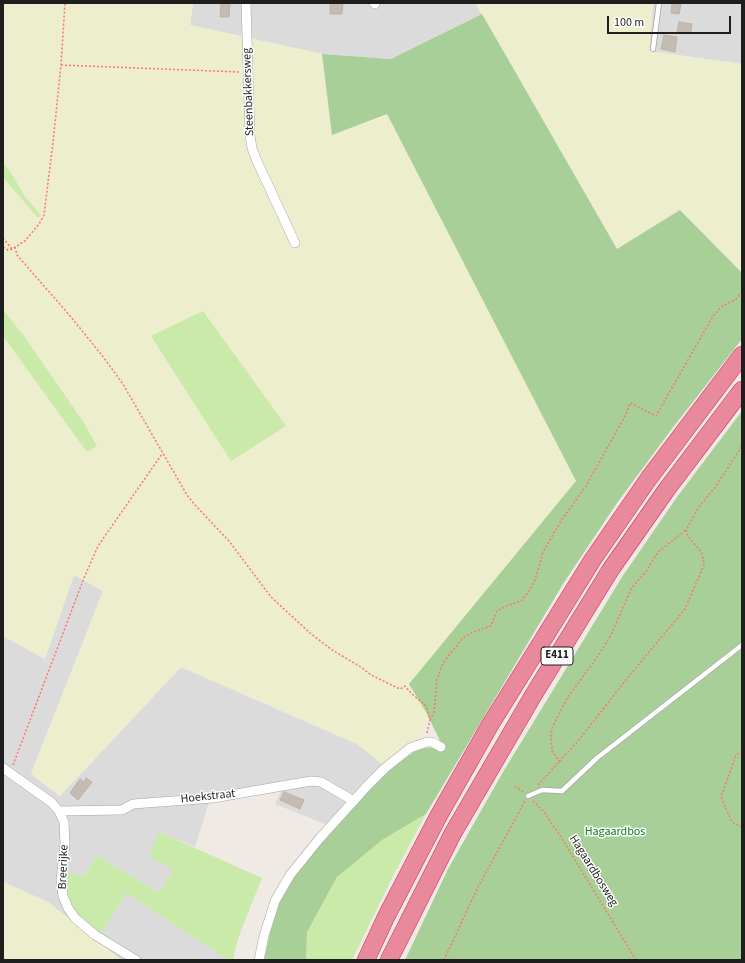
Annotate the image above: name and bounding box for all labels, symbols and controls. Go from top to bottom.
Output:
scale bar [609,8,733,34]
text: 100 m [614,14,644,31]
street label: Steenbakkersweg [240,48,258,136]
road number: E411 [541,647,573,665]
street label: Hoekstraat [180,787,236,807]
park label: Hagaardbos [585,825,645,839]
street label: Hagaardbosweg [565,833,621,909]
street label: Breerijke [56,844,72,890]

